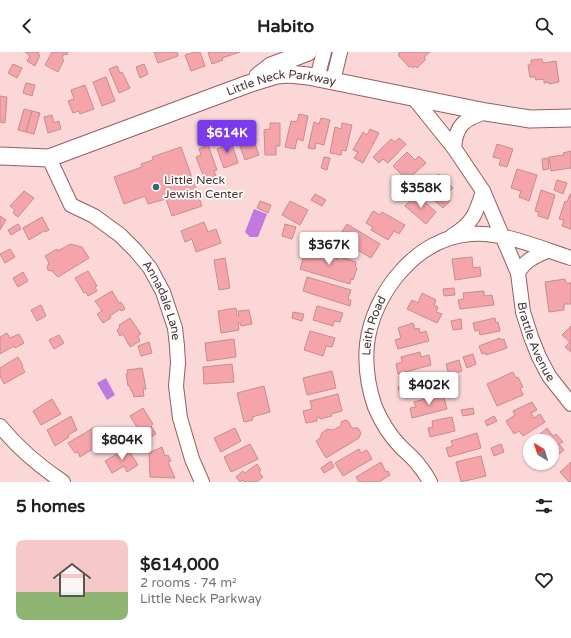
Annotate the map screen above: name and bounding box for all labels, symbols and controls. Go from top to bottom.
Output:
icon: back [16,15,38,37]
text: Habito [257,15,314,37]
icon: search [533,15,555,37]
street label: Little Neck Parkway [224,67,338,98]
pin: $614K [199,120,255,154]
text: $614K [206,125,248,141]
place label: Little Neck Jewish Center [164,173,243,201]
pin: $358K [393,175,449,209]
text: $358K [400,180,442,196]
marker: Little Neck Jewish Center [151,182,161,192]
pin: $367K [301,232,357,266]
text: $367K [308,237,350,253]
street label: Annadale Lane [140,257,183,341]
street label: Leith Road [359,293,389,356]
street label: Brattle Avenue [515,301,558,385]
pin: $402K [401,372,457,406]
text: $402K [408,377,450,393]
pin: $804K [94,427,150,461]
text: $804K [101,432,143,448]
north arrow [523,434,559,470]
map controls [523,434,559,470]
icon: filters [533,495,555,517]
text: 5 homes [16,496,85,517]
text: $614,000 [140,554,219,575]
icon: home [48,556,96,604]
icon: heart [533,569,555,591]
text: 2 rooms · 74 m² [140,575,237,591]
text: Little Neck Parkway [140,591,262,607]

